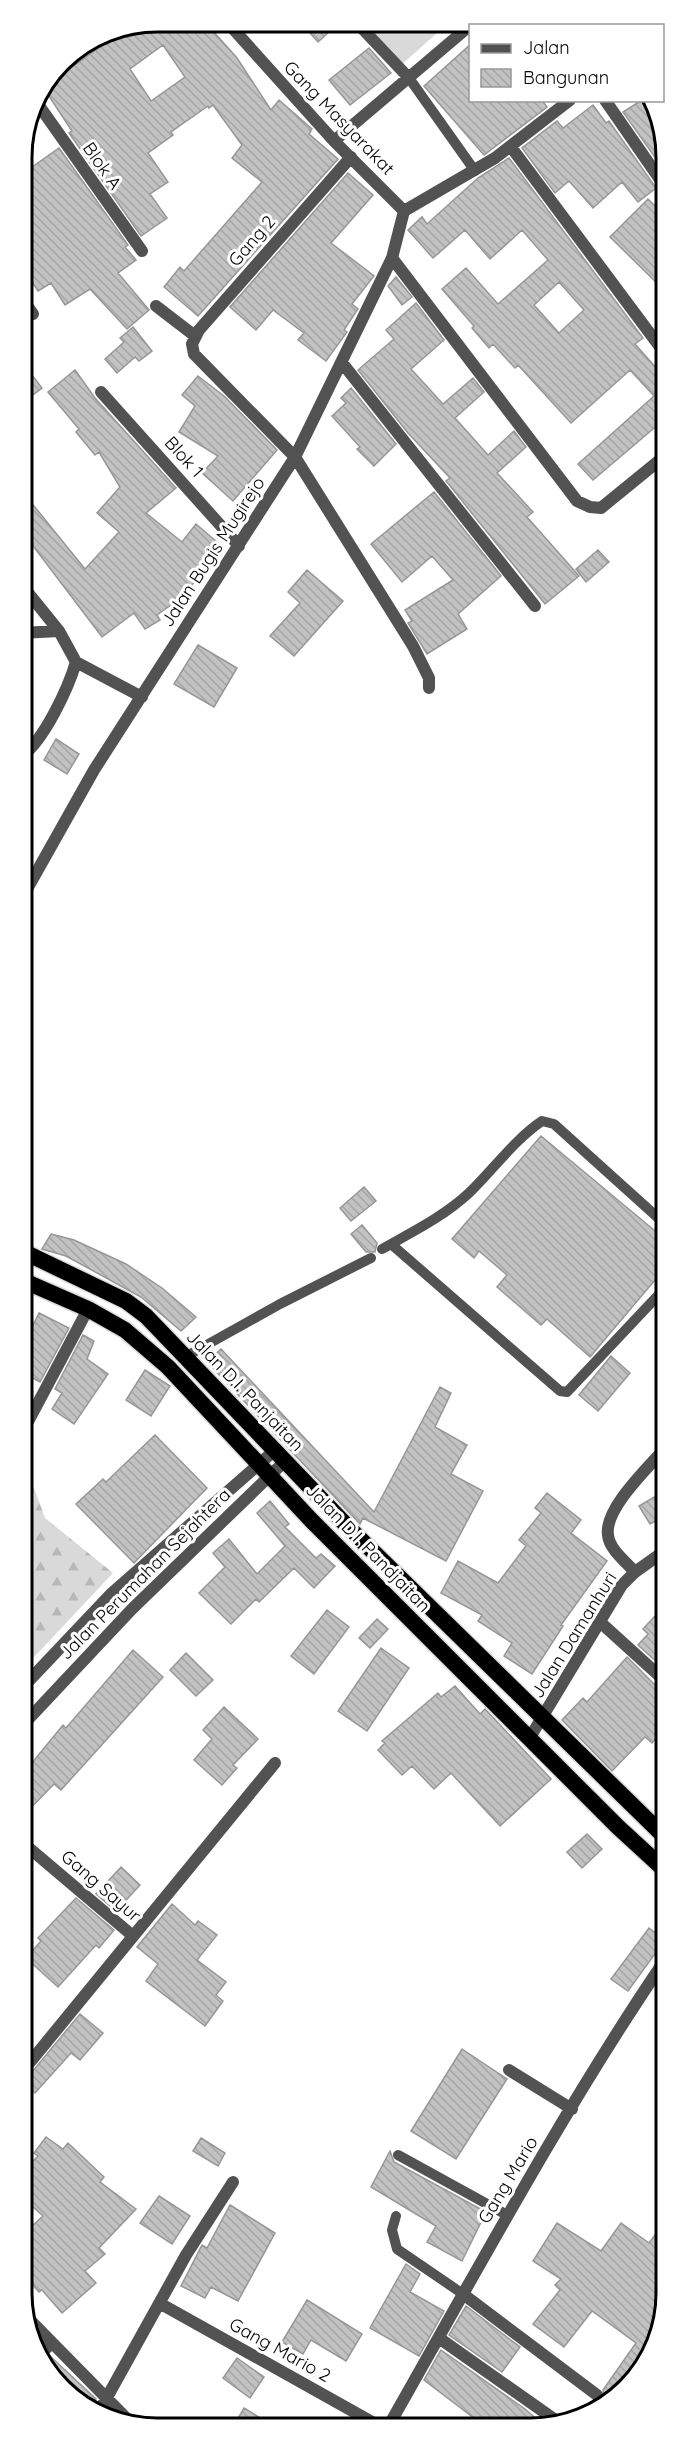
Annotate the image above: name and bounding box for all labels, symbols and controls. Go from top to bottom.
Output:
legend [469,24,664,102]
text: Jalan [523,36,570,59]
street label: Gang Masyarakat [279,56,400,180]
text: Bangunan [523,66,609,89]
street label: Blok A [78,138,127,194]
street label: Gang 2 [223,210,280,271]
street label: Blok 1 [160,431,209,482]
street label: Jalan Bugis Mugirejo [155,472,270,631]
street label: Jalan D.I. Panjaitan [182,1325,309,1456]
street label: Jalan D.I. Pandjaitan [301,1478,436,1617]
street label: Jalan Perumahan Sejahtera [54,1483,235,1664]
street label: Jalan Damanhuri [526,1567,622,1702]
street label: Gang Sayur [57,1845,146,1927]
street label: Gang Mario [473,2132,543,2228]
street label: Gang Mario 2 [225,2312,335,2387]

